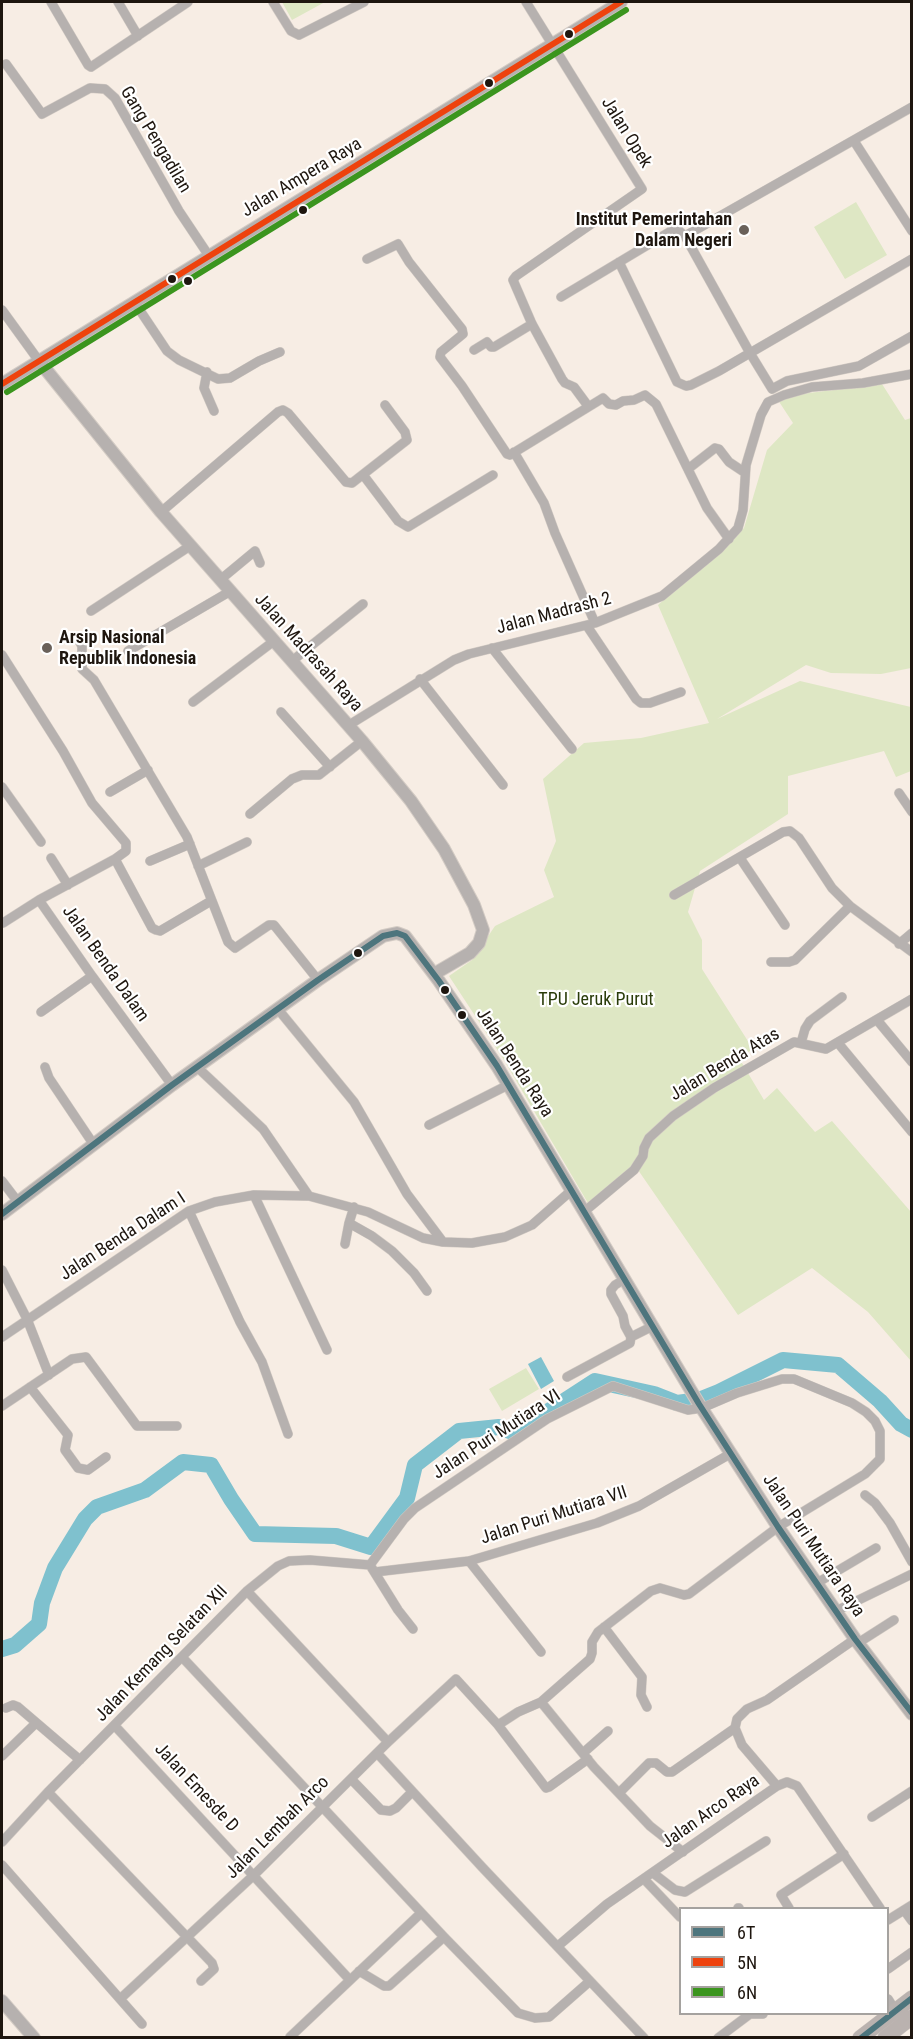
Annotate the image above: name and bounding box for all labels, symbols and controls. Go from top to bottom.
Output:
unlabelled marker [563,28,575,40]
unlabelled marker [483,77,495,89]
street label: Gang Pengadilan [115,83,195,197]
street label: Jalan Opek [596,94,656,172]
street label: Jalan Ampera Raya [238,134,366,222]
unlabelled marker [297,204,309,216]
place label: Institut Pemerintahan Dalam Negeri [576,209,732,252]
marker: Institut Pemerintahan Dalam Negeri [737,223,751,237]
unlabelled marker [166,273,178,285]
unlabelled marker [182,275,194,287]
street label: Jalan Madrash 2 [494,588,614,640]
street label: Jalan Madrasah Raya [249,589,367,717]
place label: Arsip Nasional Republik Indonesia [59,627,196,670]
marker: Arsip Nasional Republik Indonesia [40,641,54,655]
street label: Jalan Benda Dalam [57,902,153,1026]
unlabelled marker [352,947,364,959]
unlabelled marker [439,984,451,996]
park label: TPU Jeruk Purut [538,989,654,1011]
street label: Jalan Benda Raya [471,1004,557,1122]
unlabelled marker [456,1009,468,1021]
street label: Jalan Benda Atas [666,1024,784,1106]
street label: Jalan Benda Dalam I [56,1188,190,1286]
street label: Jalan Puri Mutiara VI [429,1386,565,1484]
street label: Jalan Puri Mutiara Raya [757,1470,869,1622]
street label: Jalan Puri Mutiara VII [478,1482,630,1550]
street label: Jalan Kemang Selatan XII [91,1581,233,1727]
street label: Jalan Emesde D [149,1739,243,1837]
street label: Jalan Arco Raya [658,1770,764,1854]
street label: Jalan Lembah Arco [222,1772,334,1884]
legend [679,1907,889,2015]
text: 6T [737,1922,755,1943]
text: 5N [737,1952,757,1973]
text: 6N [737,1982,757,2003]

